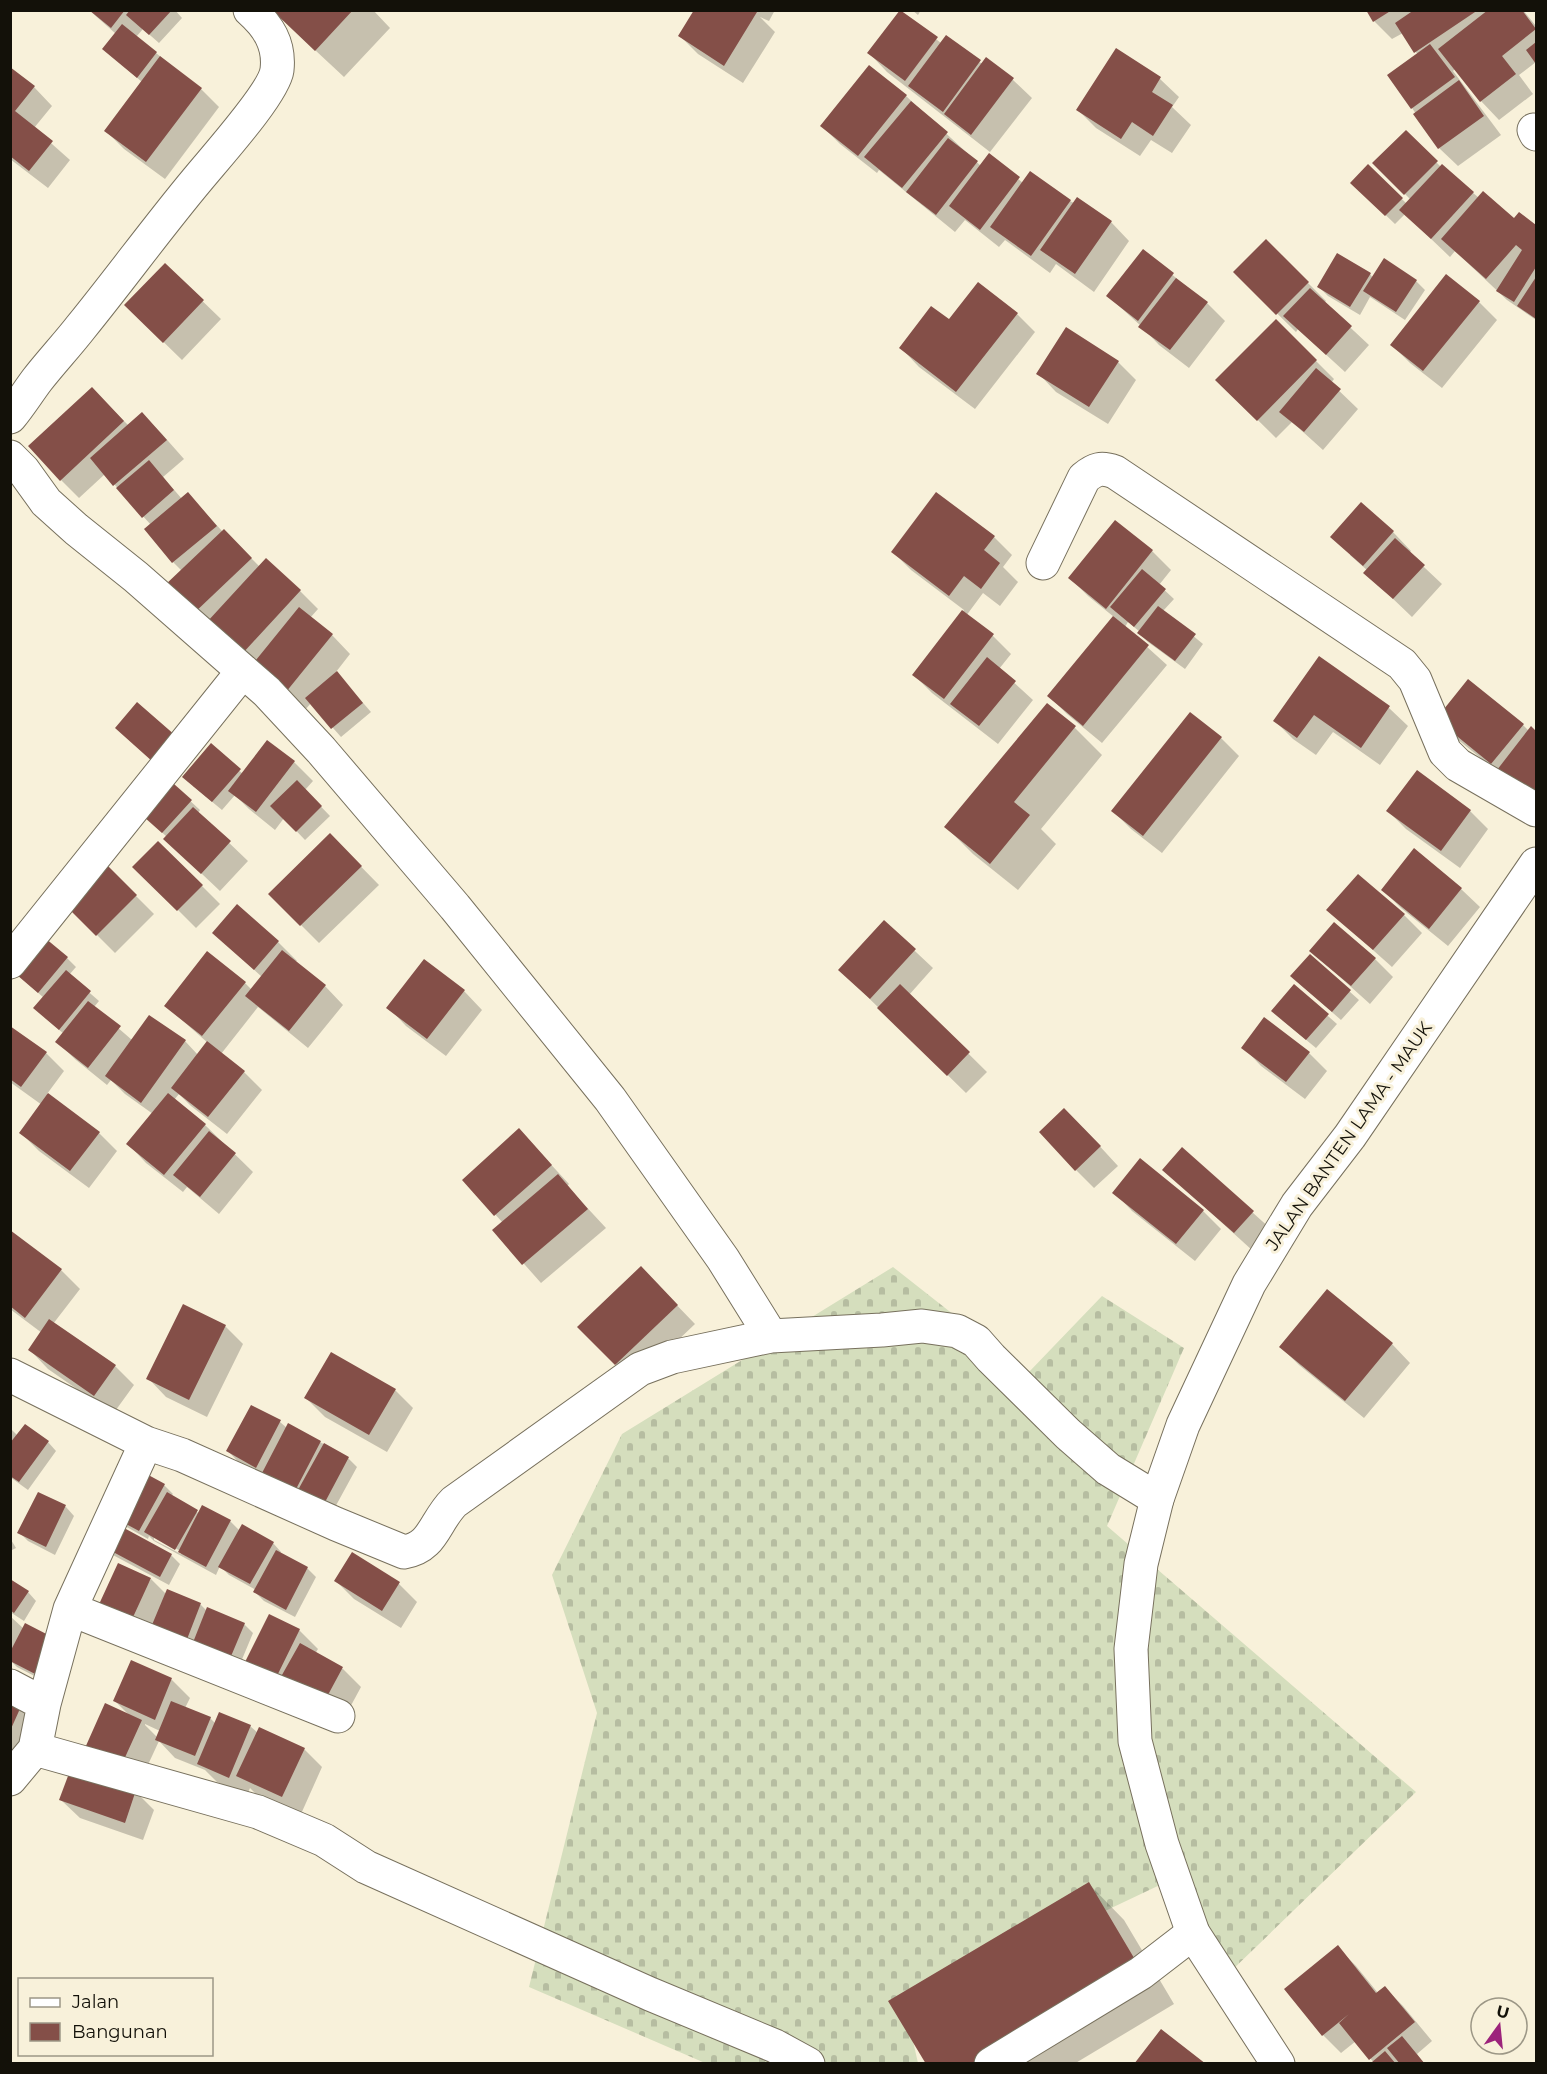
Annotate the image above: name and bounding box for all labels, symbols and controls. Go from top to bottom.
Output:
street label: JALAN BANTEN LAMA - MAUK [1261,1017,1437,1255]
legend [18,1978,213,2056]
text: Jalan [71,1991,119,2013]
north arrow [1469,1996,1529,2056]
text: U [1494,2001,1511,2023]
text: Bangunan [72,2021,168,2043]

